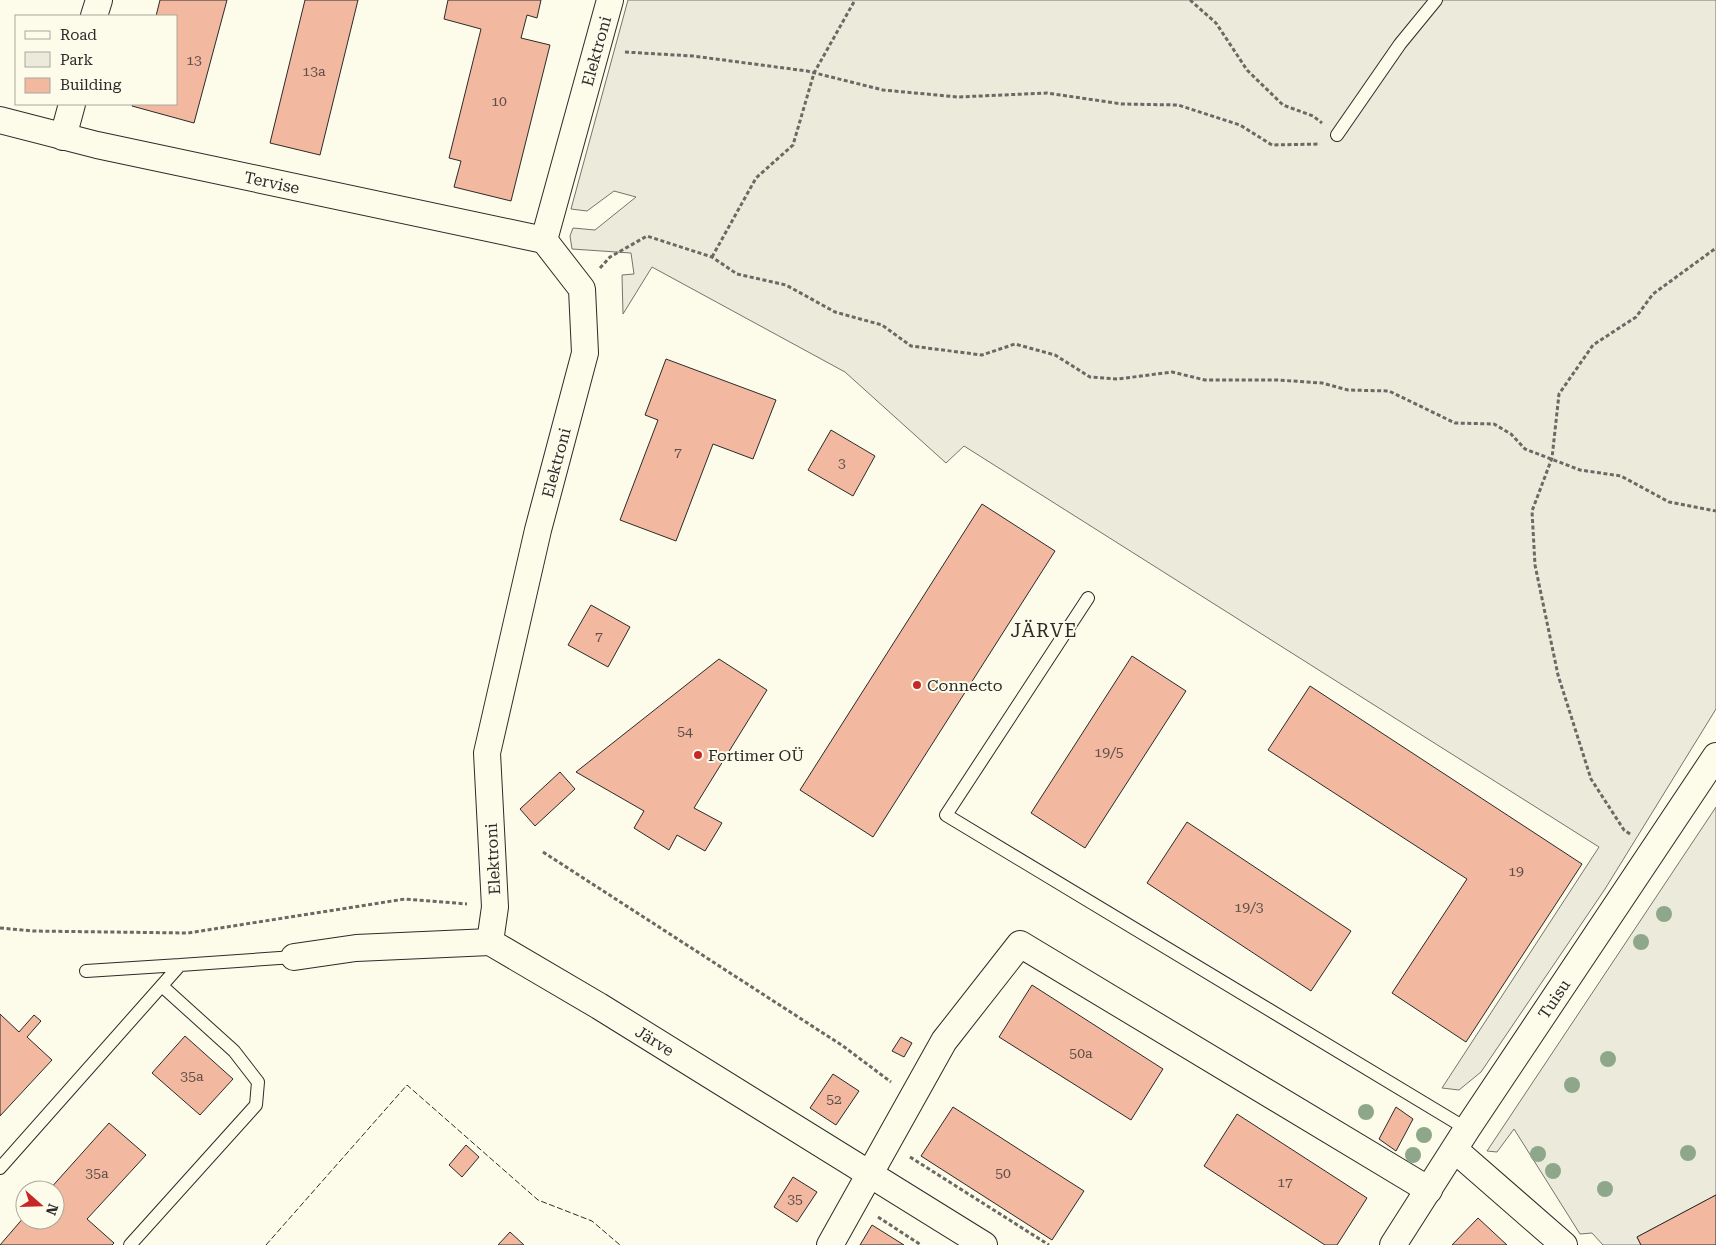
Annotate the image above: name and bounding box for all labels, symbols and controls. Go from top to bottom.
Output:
street label: Elektroni [577,14,615,88]
legend [15,15,178,105]
text: Road [60,26,97,44]
text: Park [60,51,94,69]
house number: 13 [186,52,202,68]
house number: 13a [302,63,326,79]
text: Building [60,76,122,94]
house number: 10 [491,93,507,109]
street label: Tervise [242,167,302,197]
street label: Elektroni [538,426,574,500]
house number: 7 [674,444,682,460]
house number: 3 [838,455,846,471]
district label: JÄRVE [1011,619,1077,642]
house number: 7 [595,628,603,644]
place label: Connecto [927,676,1003,695]
marker: Connecto [911,679,923,691]
house number: 54 [677,723,693,739]
house number: 19/5 [1094,744,1124,760]
place label: Fortimer OÜ [708,746,804,765]
marker: Fortimer OÜ [692,749,704,761]
street label: Elektroni [482,823,504,895]
house number: 19 [1508,863,1524,879]
house number: 19/3 [1234,899,1264,915]
street label: Tuisu [1534,976,1574,1022]
street label: Järve [632,1022,678,1060]
house number: 50a [1069,1045,1093,1061]
house number: 35a [180,1068,204,1084]
house number: 52 [826,1091,842,1107]
house number: 35a [85,1165,109,1181]
house number: 50 [995,1165,1011,1181]
house number: 17 [1277,1174,1293,1190]
north arrow [15,1180,65,1230]
house number: 35 [787,1191,803,1207]
text: N [43,1202,62,1217]

